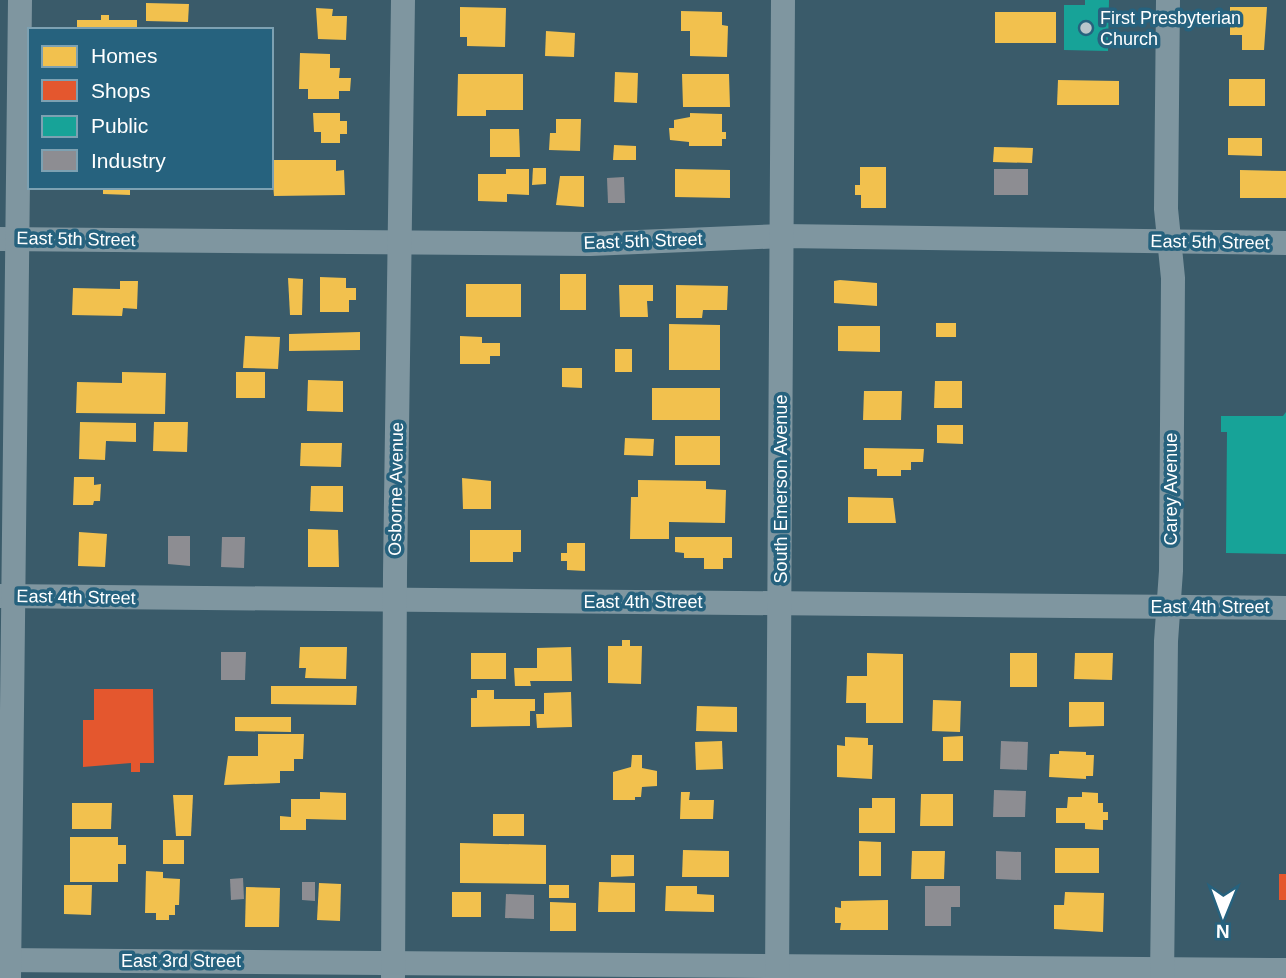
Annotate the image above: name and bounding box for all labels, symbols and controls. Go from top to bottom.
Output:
place label: First Presbyterian Church [1100,8,1241,49]
marker: First Presbyterian Church [1078,20,1094,36]
legend [28,28,273,189]
text: Homes [91,44,158,67]
text: Shops [91,79,151,102]
text: Public [91,114,148,137]
text: Industry [91,149,166,172]
street label: East 5th Street [16,228,136,250]
street label: East 5th Street [583,229,703,253]
street label: East 5th Street [1150,231,1270,253]
street label: South Emerson Avenue [771,395,791,583]
street label: Osborne Avenue [385,422,407,556]
street label: Carey Avenue [1161,433,1181,545]
street label: East 4th Street [16,586,136,608]
street label: East 4th Street [583,592,703,612]
street label: East 4th Street [1150,597,1270,617]
north arrow [1188,880,1258,950]
text: N [1216,921,1230,942]
street label: East 3rd Street [121,951,241,971]

